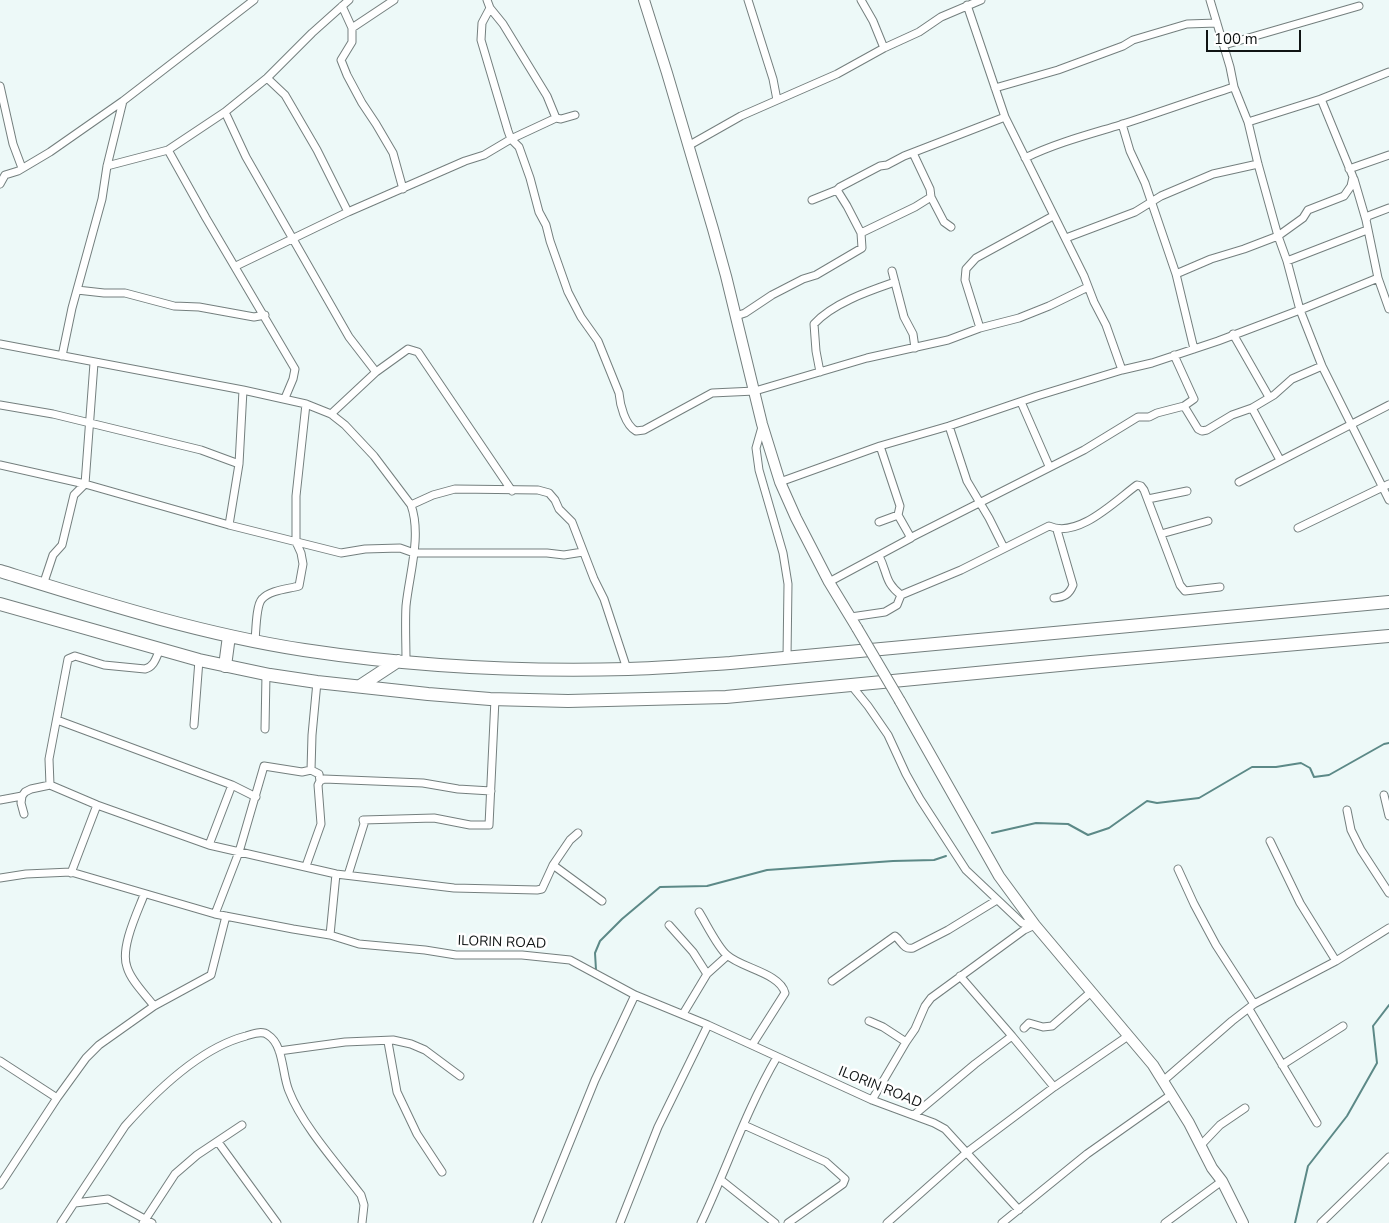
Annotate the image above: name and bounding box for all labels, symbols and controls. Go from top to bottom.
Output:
scale bar [1209,20,1304,52]
text: 100 m [1214,29,1258,49]
street label: ILORIN ROAD [457,933,547,953]
street label: ILORIN ROAD [836,1064,924,1112]

